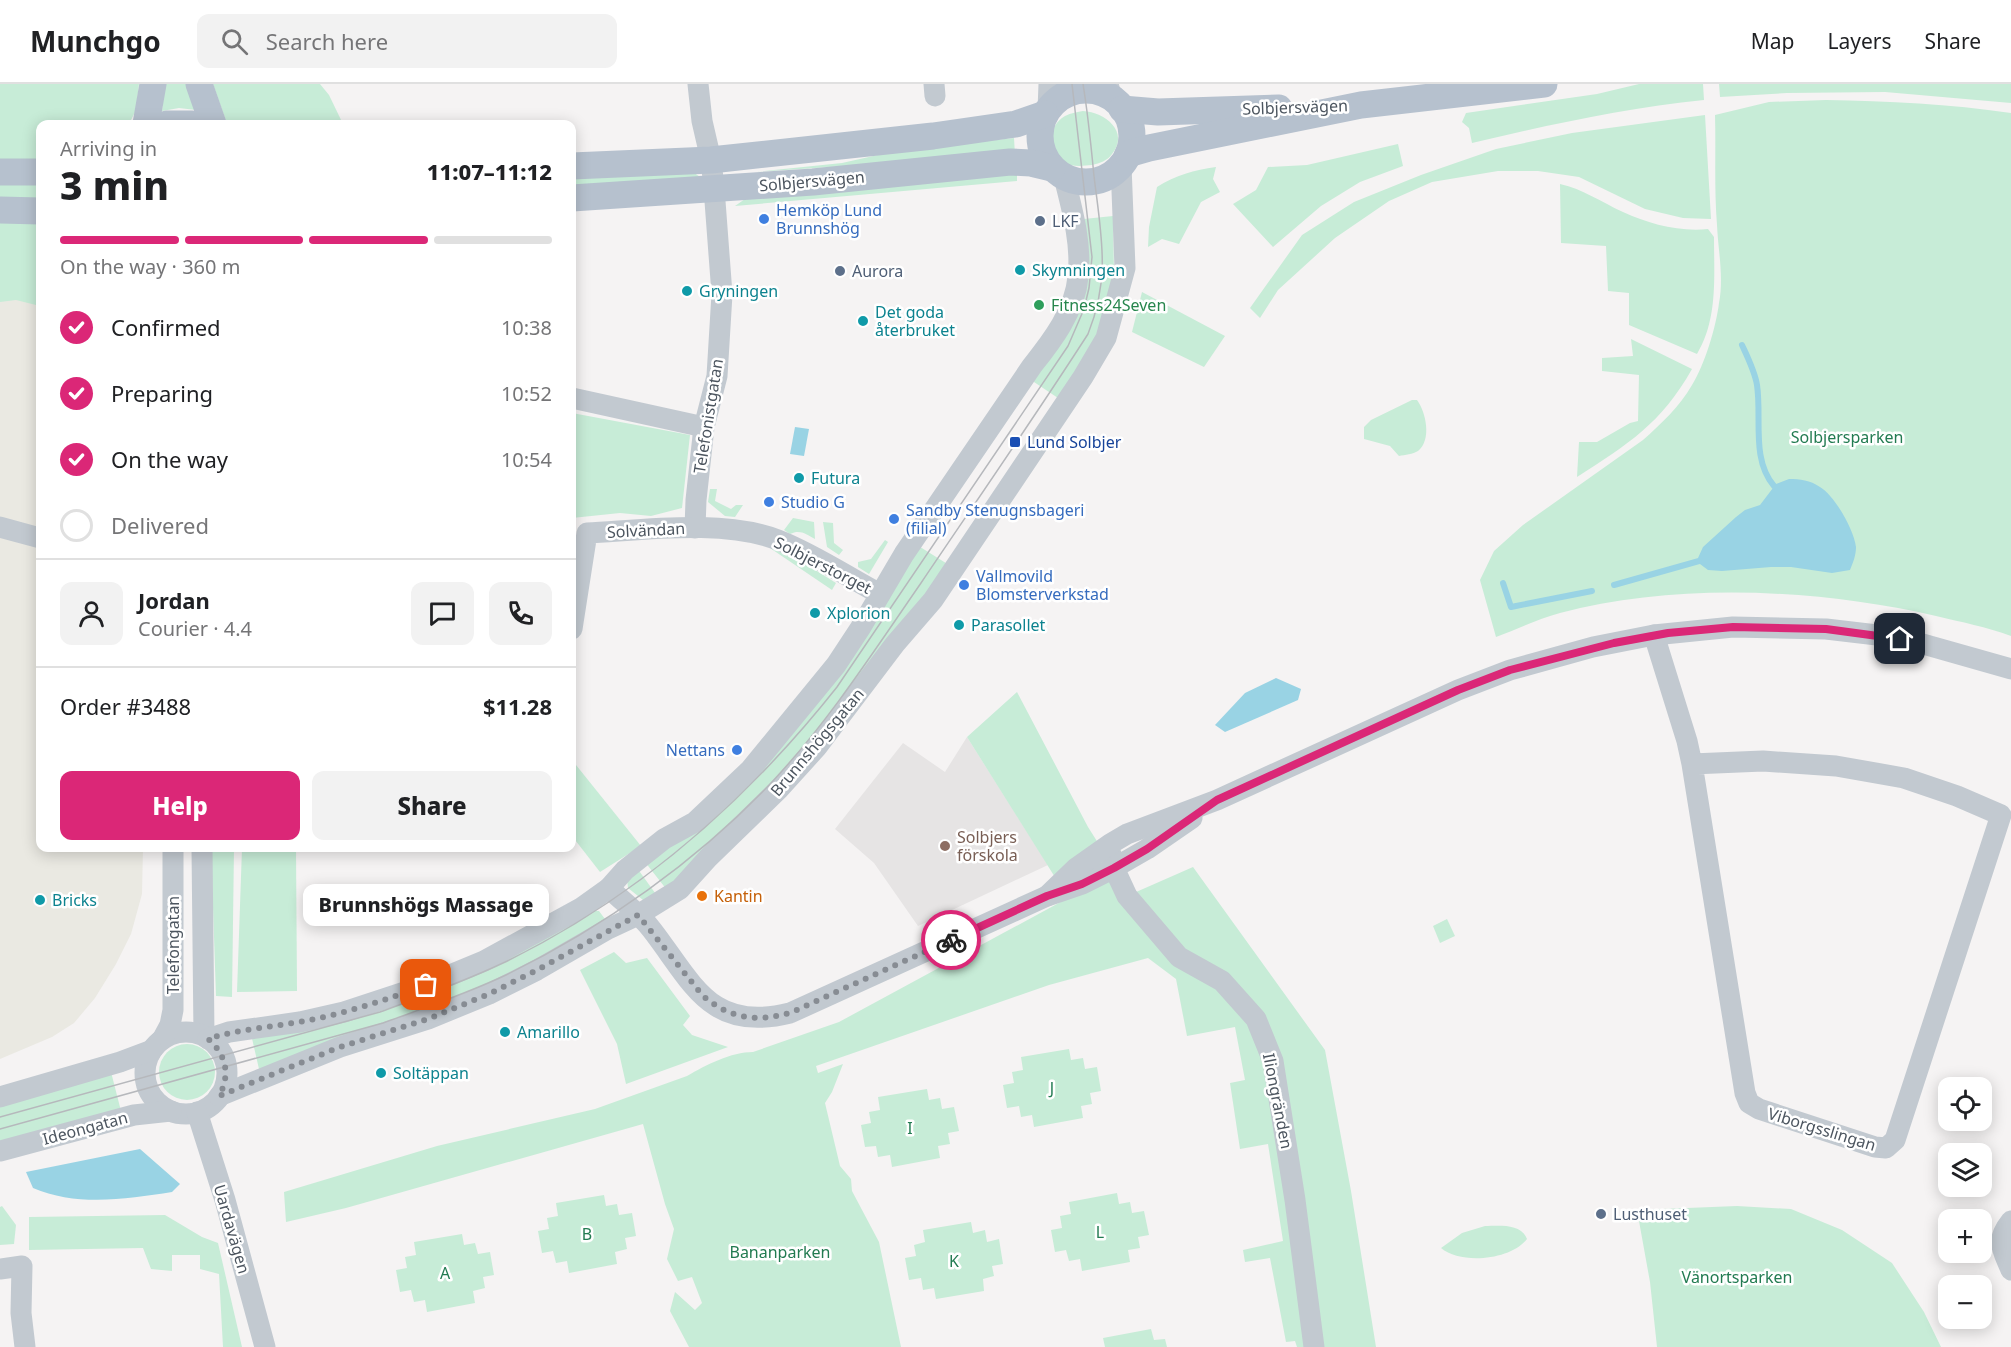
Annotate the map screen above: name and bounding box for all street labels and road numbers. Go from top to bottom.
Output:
street label: Solbjersvägen [1242,94,1348,120]
street label: Solbjersvägen [758,165,866,197]
street label: Telefonistgatan [688,357,728,475]
street label: Solvändan [606,517,686,543]
street label: Solbjerstorget [771,531,876,599]
street label: Brunnshögsgatan [765,683,869,801]
street label: Telefongatan [162,896,184,994]
street label: Iliongränden [1258,1051,1298,1151]
street label: Viborgsslingan [1765,1102,1879,1156]
street label: Ideongatan [40,1106,130,1150]
street label: Uardavägen [209,1182,255,1276]

